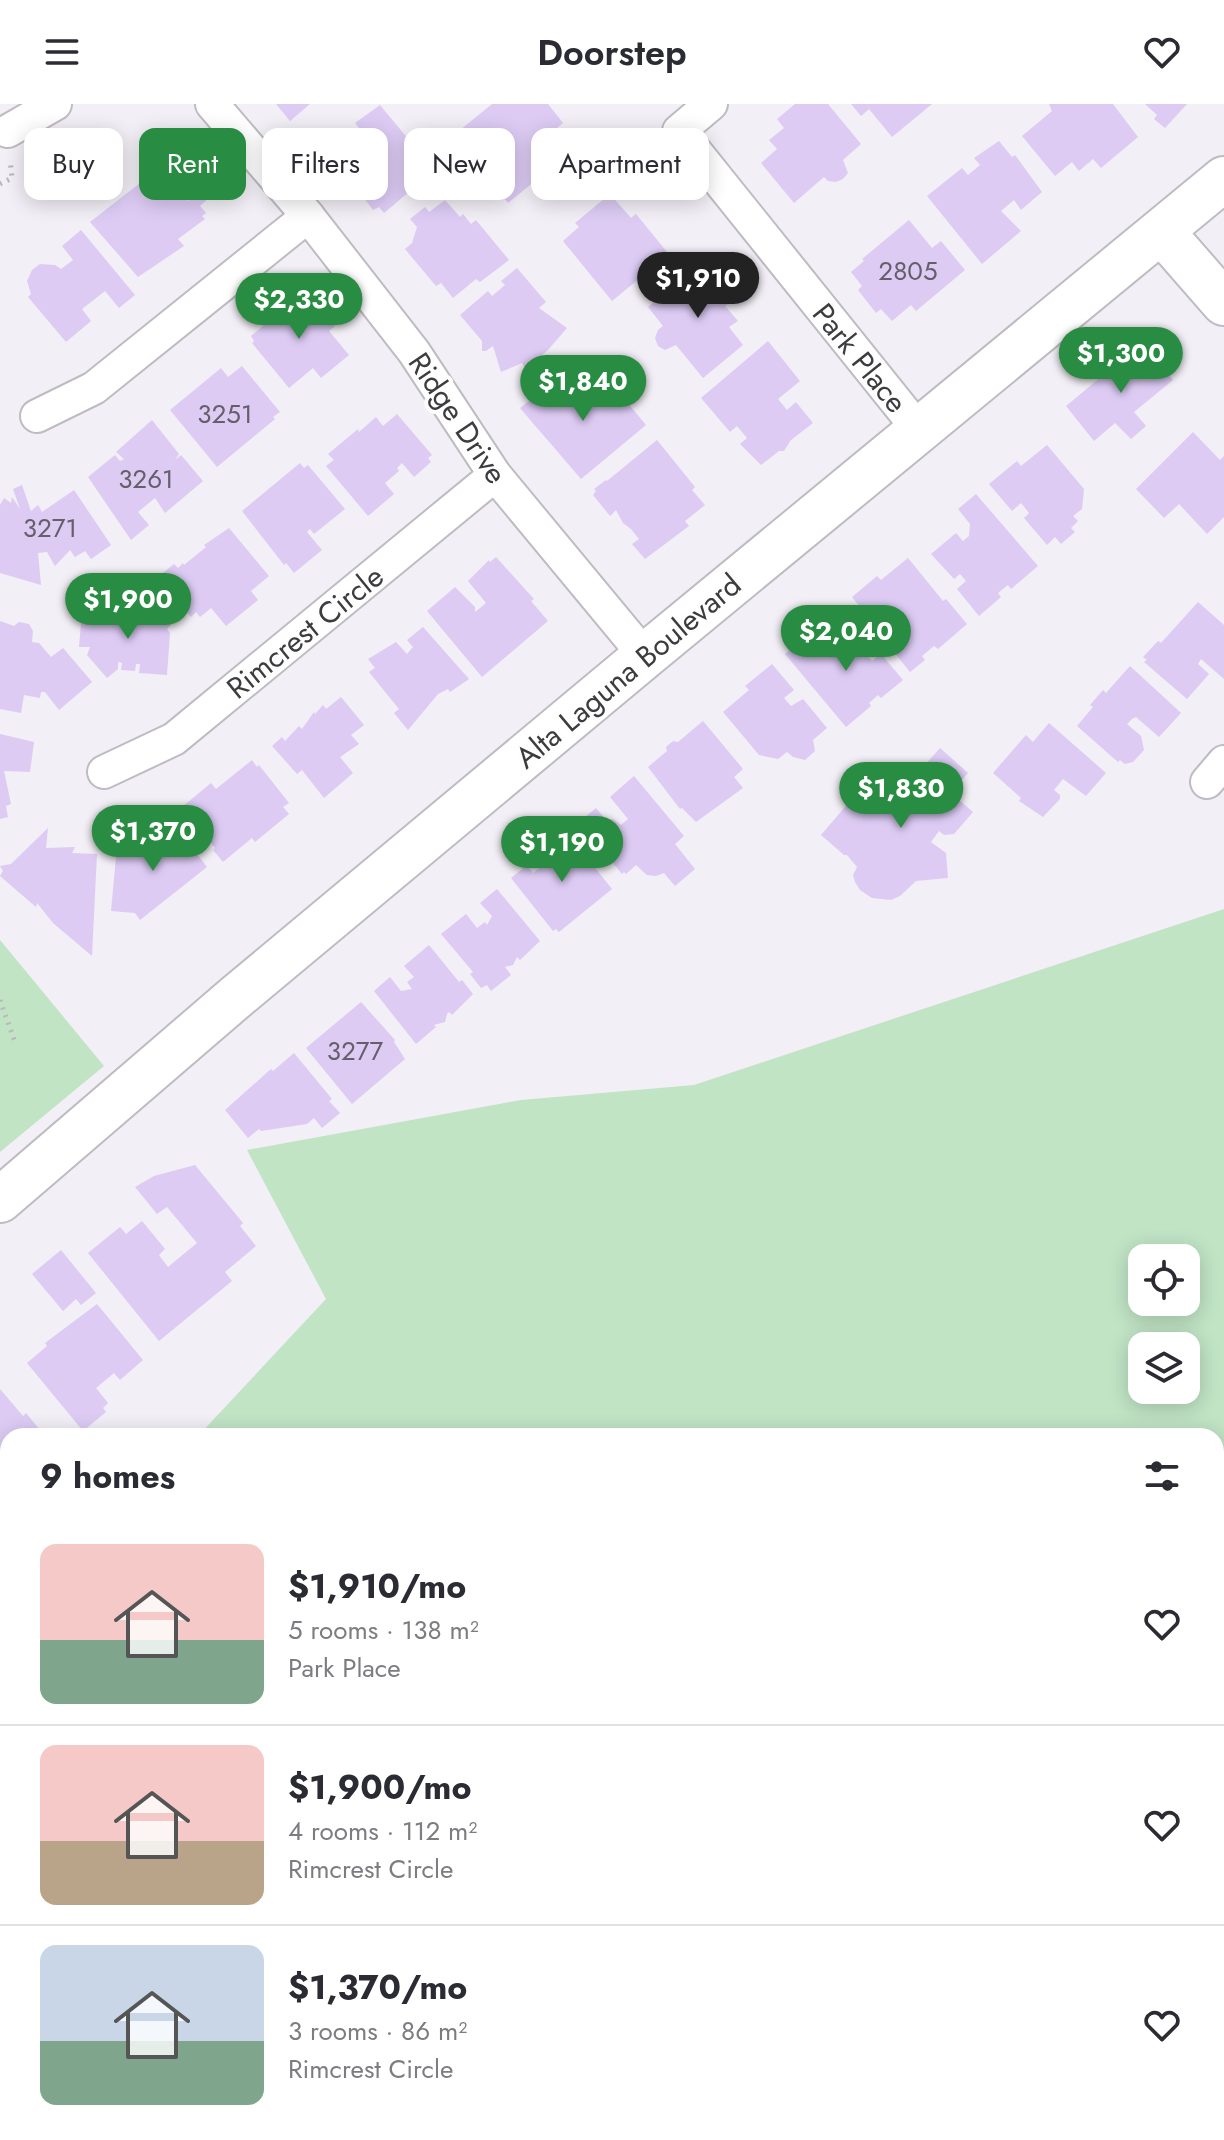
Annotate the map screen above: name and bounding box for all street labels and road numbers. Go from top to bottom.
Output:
street label: Park Place [802,294,918,422]
street label: Ridge Drive [398,344,518,492]
street label: Rimcrest Circle [217,555,393,709]
street label: Alta Laguna Boulevard [506,564,750,778]

